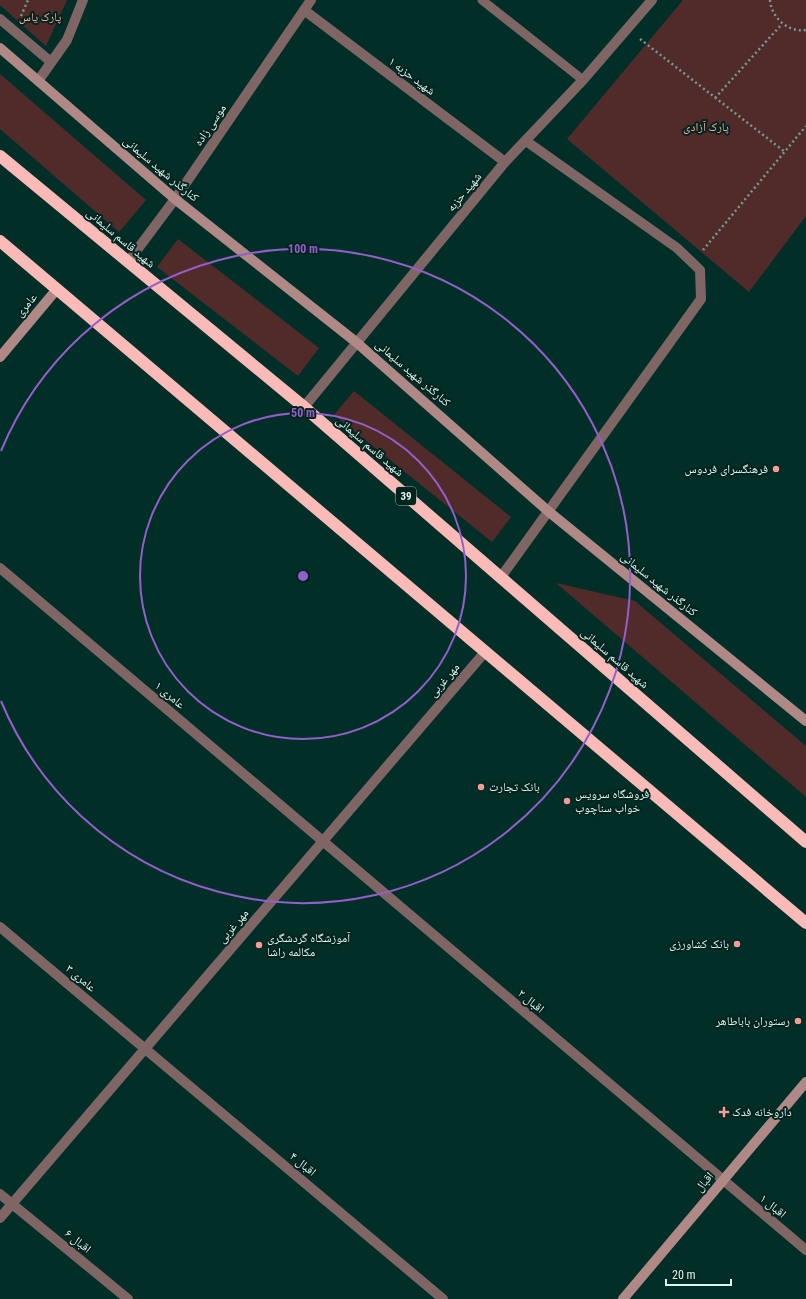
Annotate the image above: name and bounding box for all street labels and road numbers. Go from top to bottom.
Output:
street label: شهید حزبه ۱ [386,54,438,98]
street label: موسی زاده [191,101,229,149]
street label: کنارگذر شهید سلیمانی [120,133,202,205]
street label: شهید حزبه [444,170,485,215]
street label: شهید قاسم سلیمانی [83,205,158,272]
street label: عامری [12,290,40,320]
street label: کنارگذر شهید سلیمانی [373,337,453,409]
street label: شهید قاسم سلیمانی [333,413,407,480]
road number: 39 [396,487,416,505]
street label: کنارگذر شهید سلیمانی [618,549,700,619]
street label: شهید قاسم سلیمانی [578,625,652,692]
street label: مهر غربی [426,660,463,700]
street label: عامری ۱ [152,678,188,712]
street label: مهر غربی [215,906,252,946]
street label: عامری ۳ [63,961,99,995]
street label: اقبال ۲ [515,986,547,1016]
street label: اقبال ۴ [287,1149,319,1179]
street label: اقبال [692,1169,717,1195]
street label: اقبال ۱ [757,1191,789,1221]
street label: اقبال ۶ [62,1226,94,1256]

